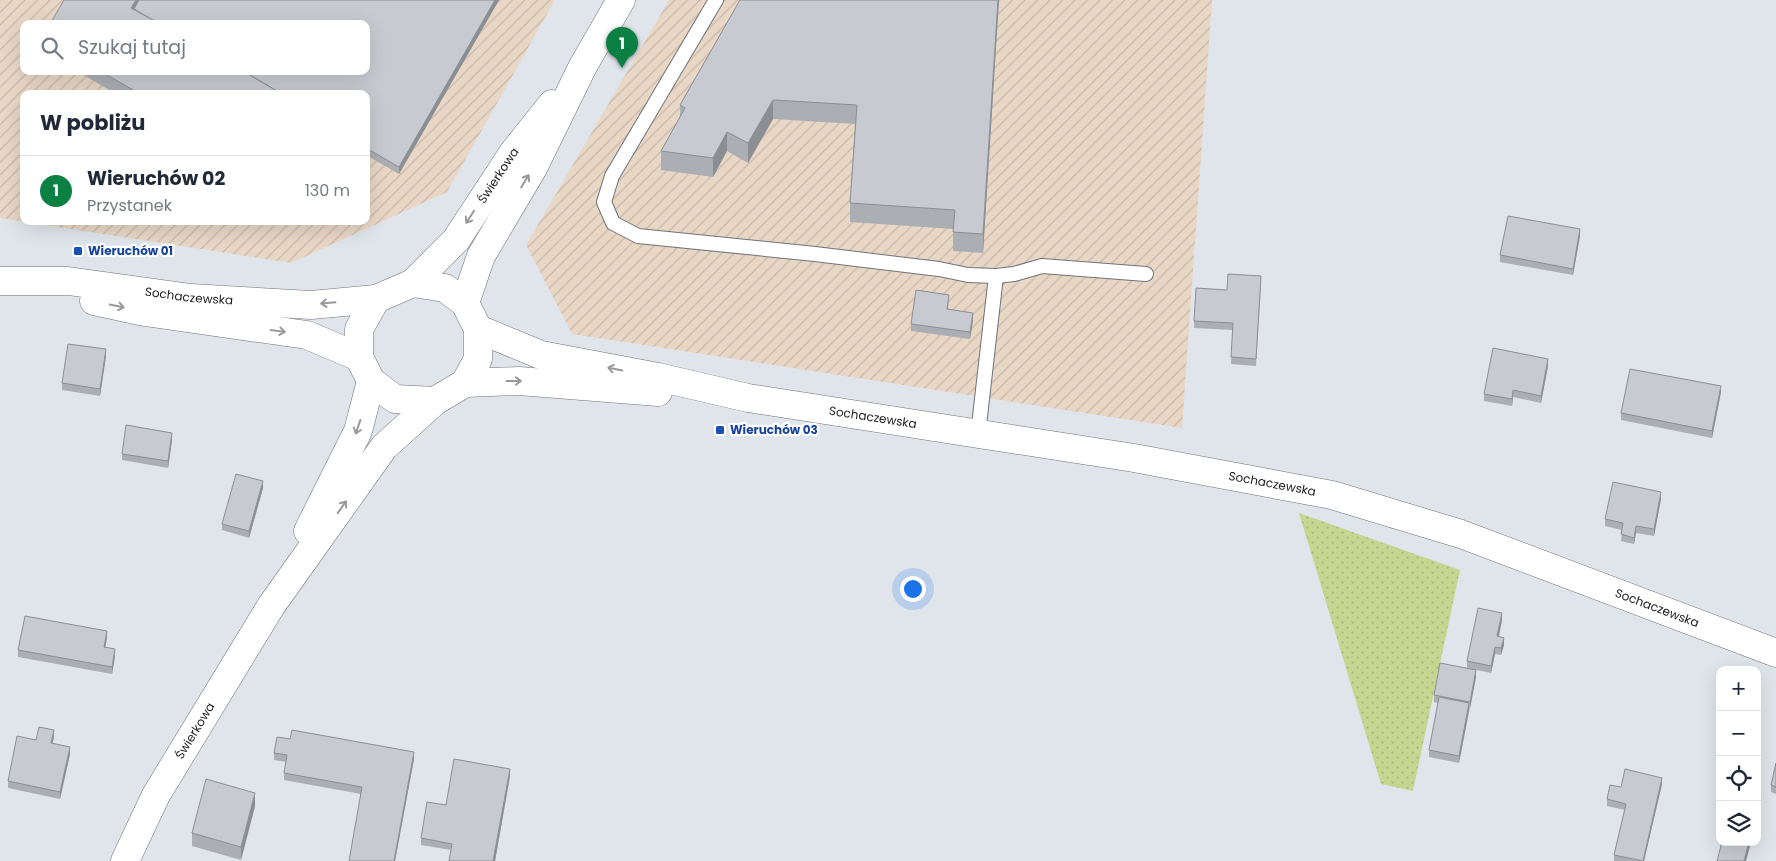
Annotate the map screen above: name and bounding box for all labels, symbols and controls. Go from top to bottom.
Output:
search box [20,20,370,75]
pin: 1 [606,27,638,68]
icon: search [38,34,66,62]
text: Szukaj tutaj [78,34,186,61]
text: W pobliżu [40,108,145,137]
street label: Świerkowa [473,143,522,206]
text: Wieruchów 02 [87,165,225,192]
one-way arrow [521,175,531,189]
text: 1 [53,179,59,202]
text: 130 m [305,179,350,202]
text: Przystanek [87,194,172,217]
one-way arrow [465,210,475,224]
place label: Wieruchów 01 [88,242,173,259]
marker: Wieruchów 01 [72,245,84,257]
street label: Sochaczewska [144,283,234,308]
one-way arrow [320,299,336,308]
one-way arrow [109,302,125,311]
one-way arrow [270,326,286,336]
one-way arrow [607,363,623,373]
one-way arrow [506,376,522,386]
street label: Sochaczewska [828,402,918,432]
one-way arrow [353,419,362,435]
place label: Wieruchów 03 [730,421,818,438]
marker: Wieruchów 03 [714,424,726,436]
street label: Sochaczewska [1227,467,1317,500]
one-way arrow [337,500,347,514]
your location [900,576,926,602]
street label: Sochaczewska [1613,584,1702,631]
map controls [1716,666,1761,846]
button: + [1716,666,1761,711]
street label: Świerkowa [171,699,218,762]
button: − [1716,711,1761,756]
button: locate [1716,756,1761,801]
button: layers [1716,801,1761,846]

